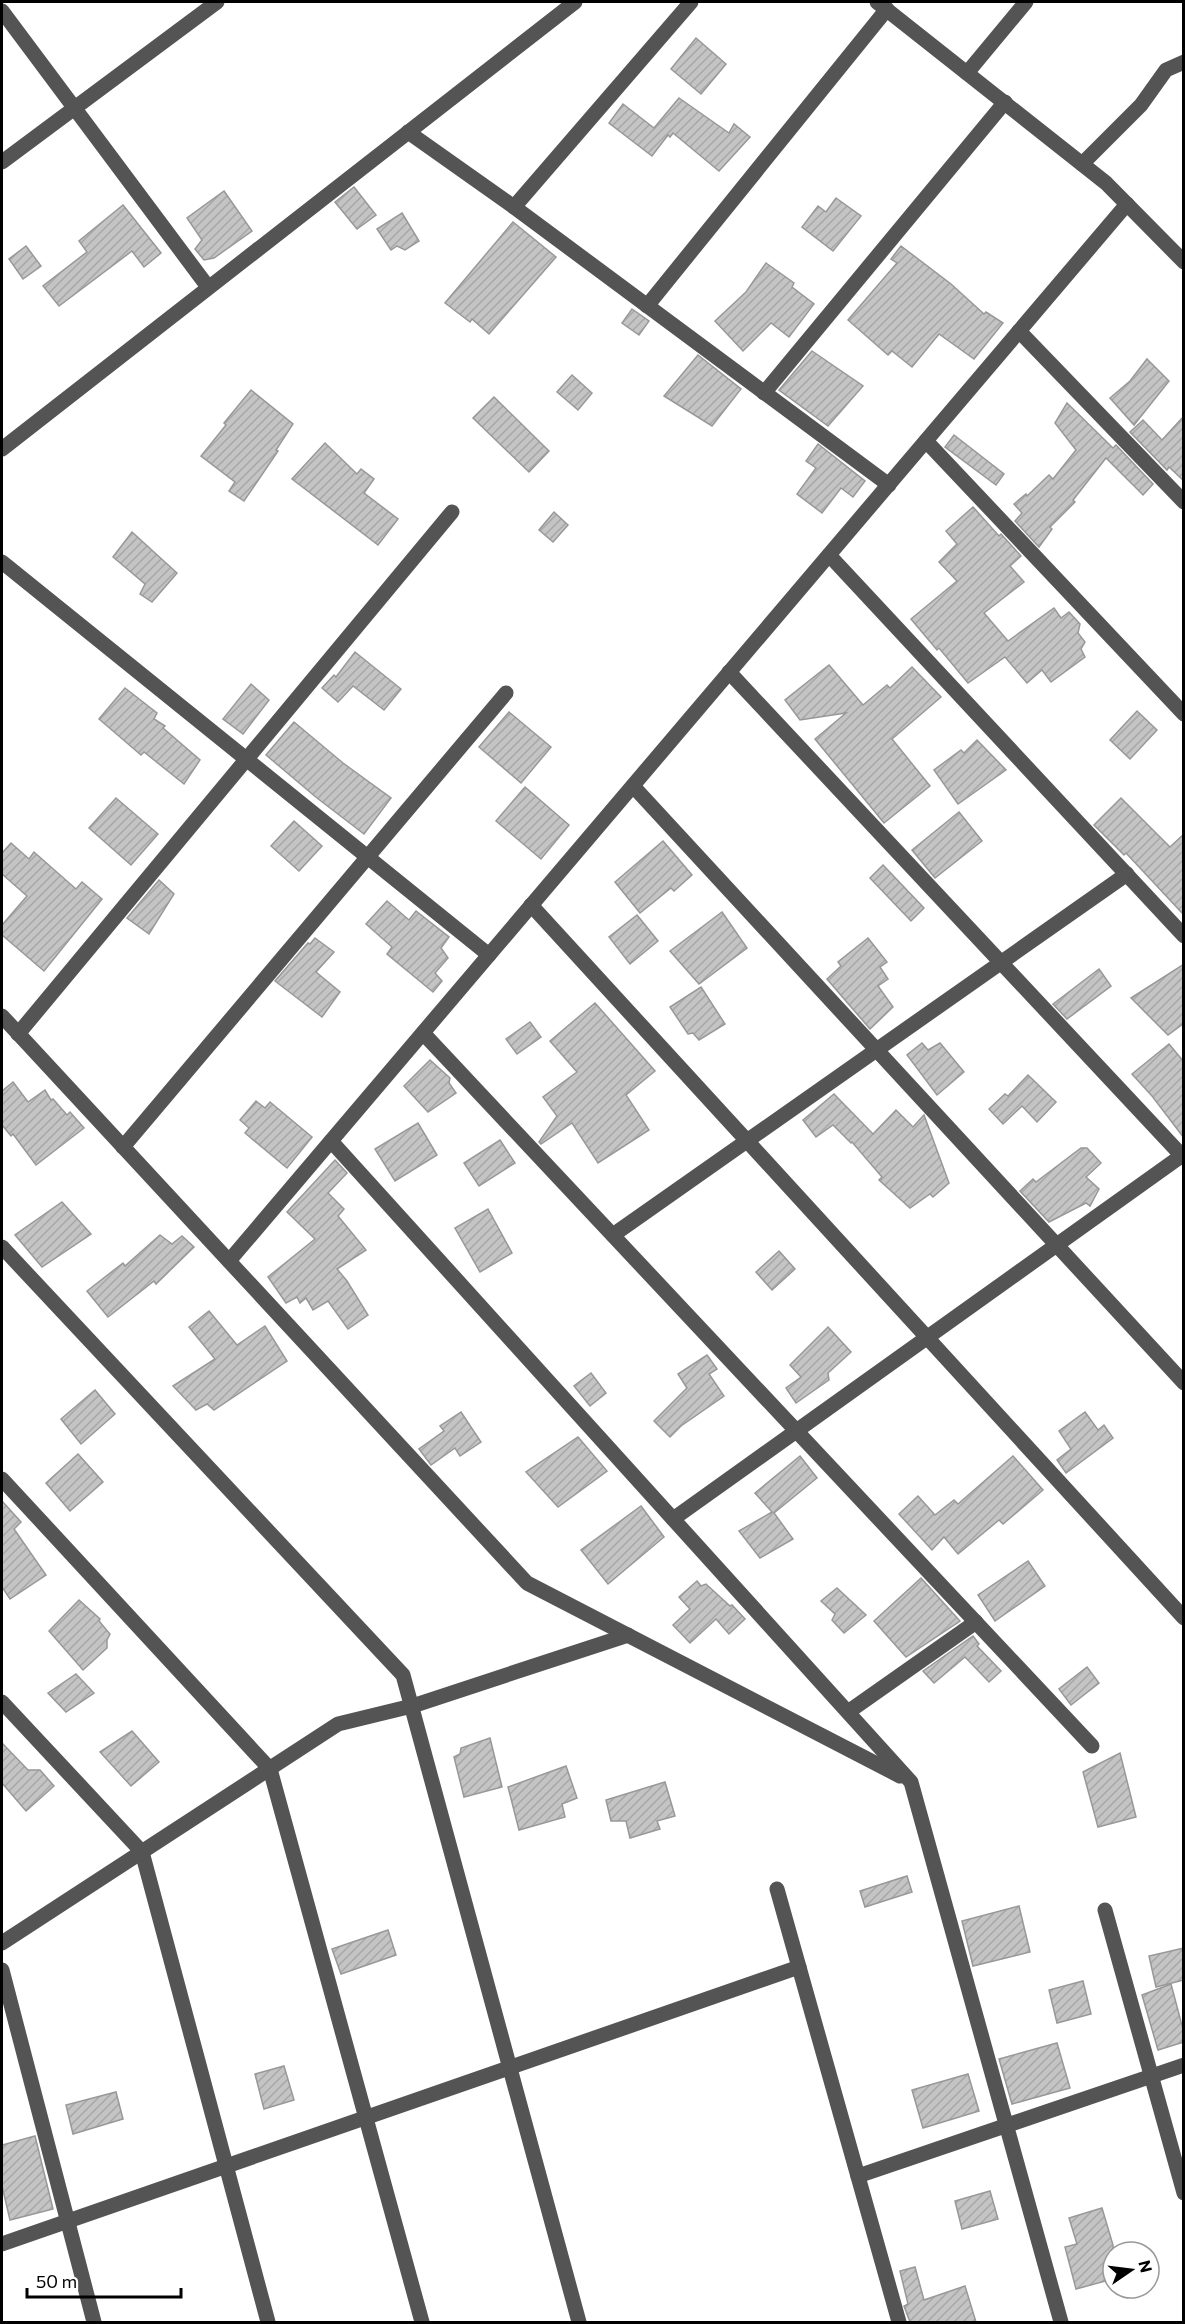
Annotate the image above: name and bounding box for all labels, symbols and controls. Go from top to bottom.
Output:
north arrow [1101,2240,1161,2300]
text: N [1135,2258,1157,2274]
scale bar [27,2261,182,2299]
text: 50 m [36,2270,77,2292]

